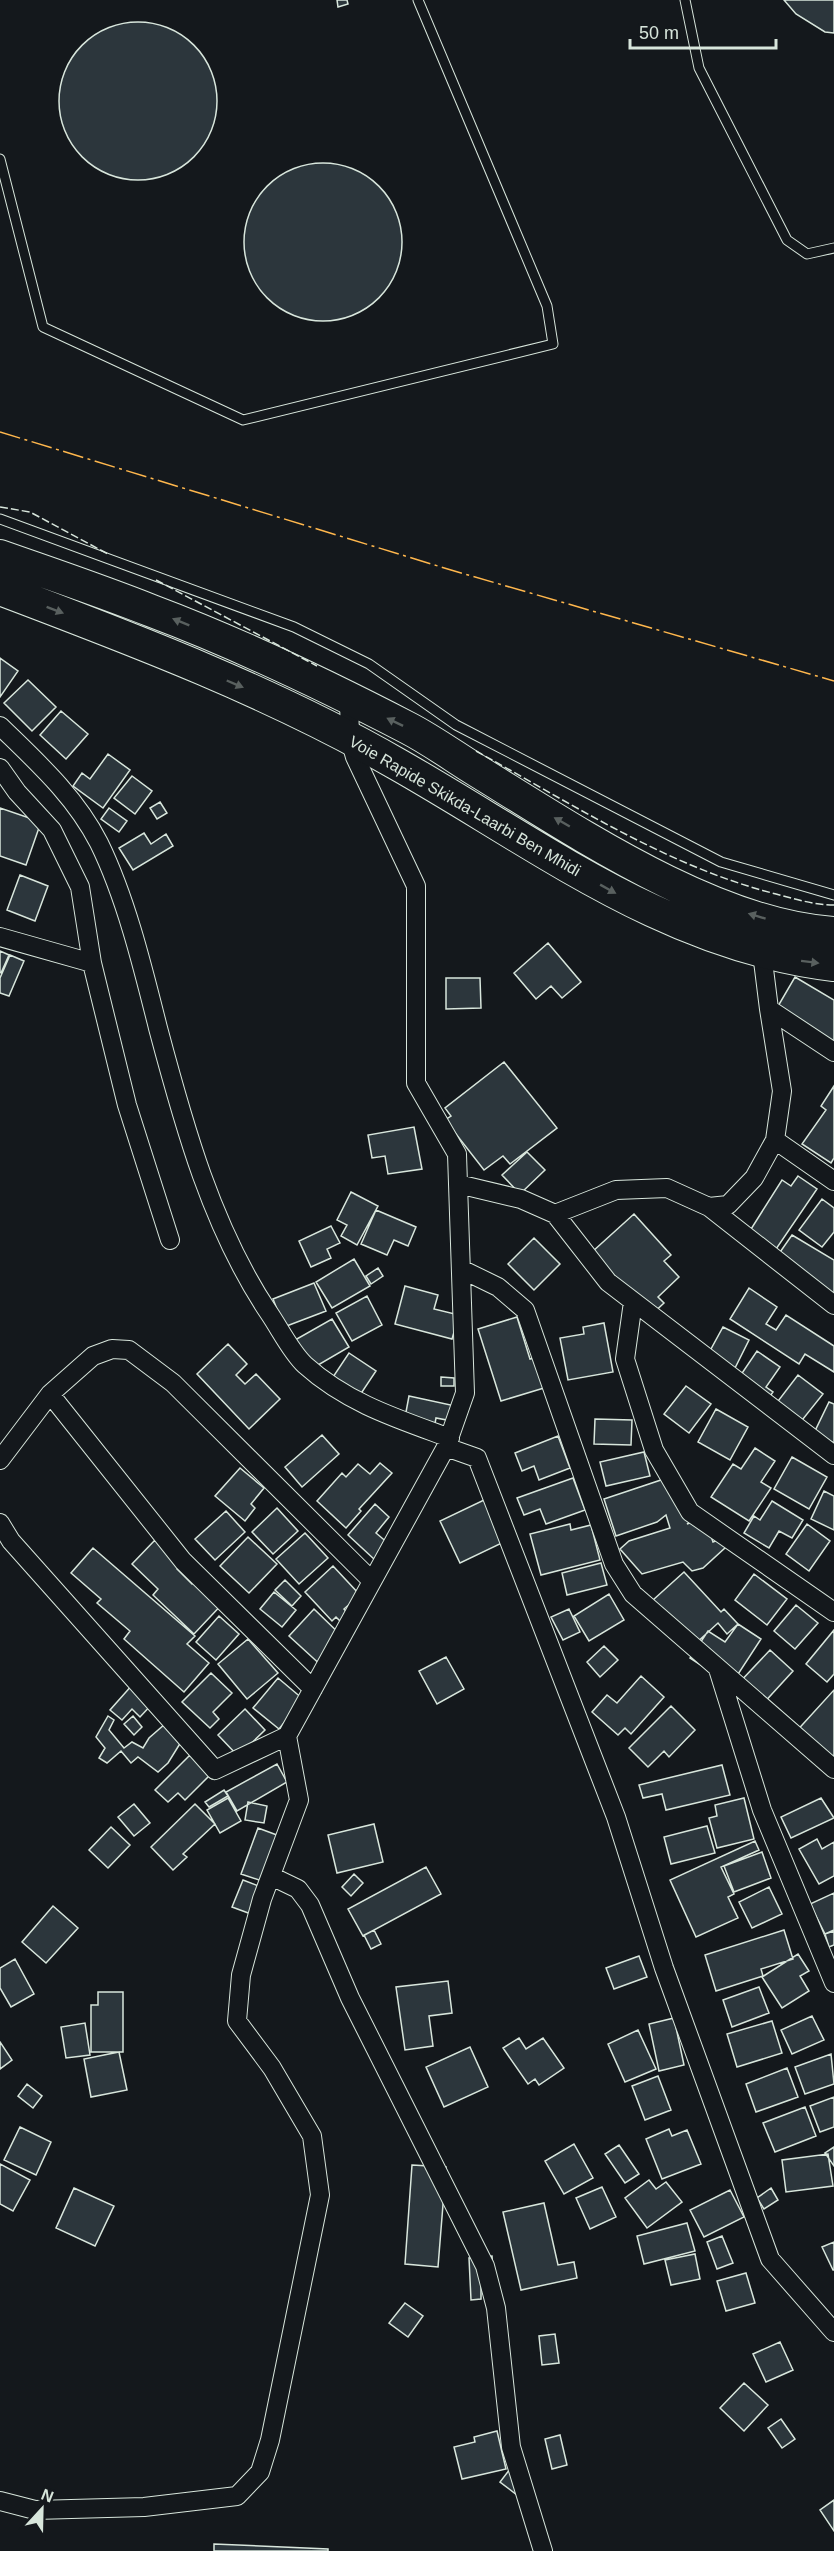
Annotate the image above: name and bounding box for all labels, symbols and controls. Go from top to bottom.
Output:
scale bar [630,12,776,50]
text: 50 m [639,23,679,43]
one-way arrow [46,606,64,615]
one-way arrow [171,617,189,627]
one-way arrow [226,680,244,689]
one-way arrow [387,718,404,727]
street label: Voie Rapide Skikda-Laarbi Ben Mhidi [346,733,584,879]
one-way arrow [554,818,571,828]
one-way arrow [600,884,617,894]
one-way arrow [747,911,765,920]
one-way arrow [801,957,820,966]
north arrow [12,2479,72,2539]
text: N [39,2486,56,2506]

